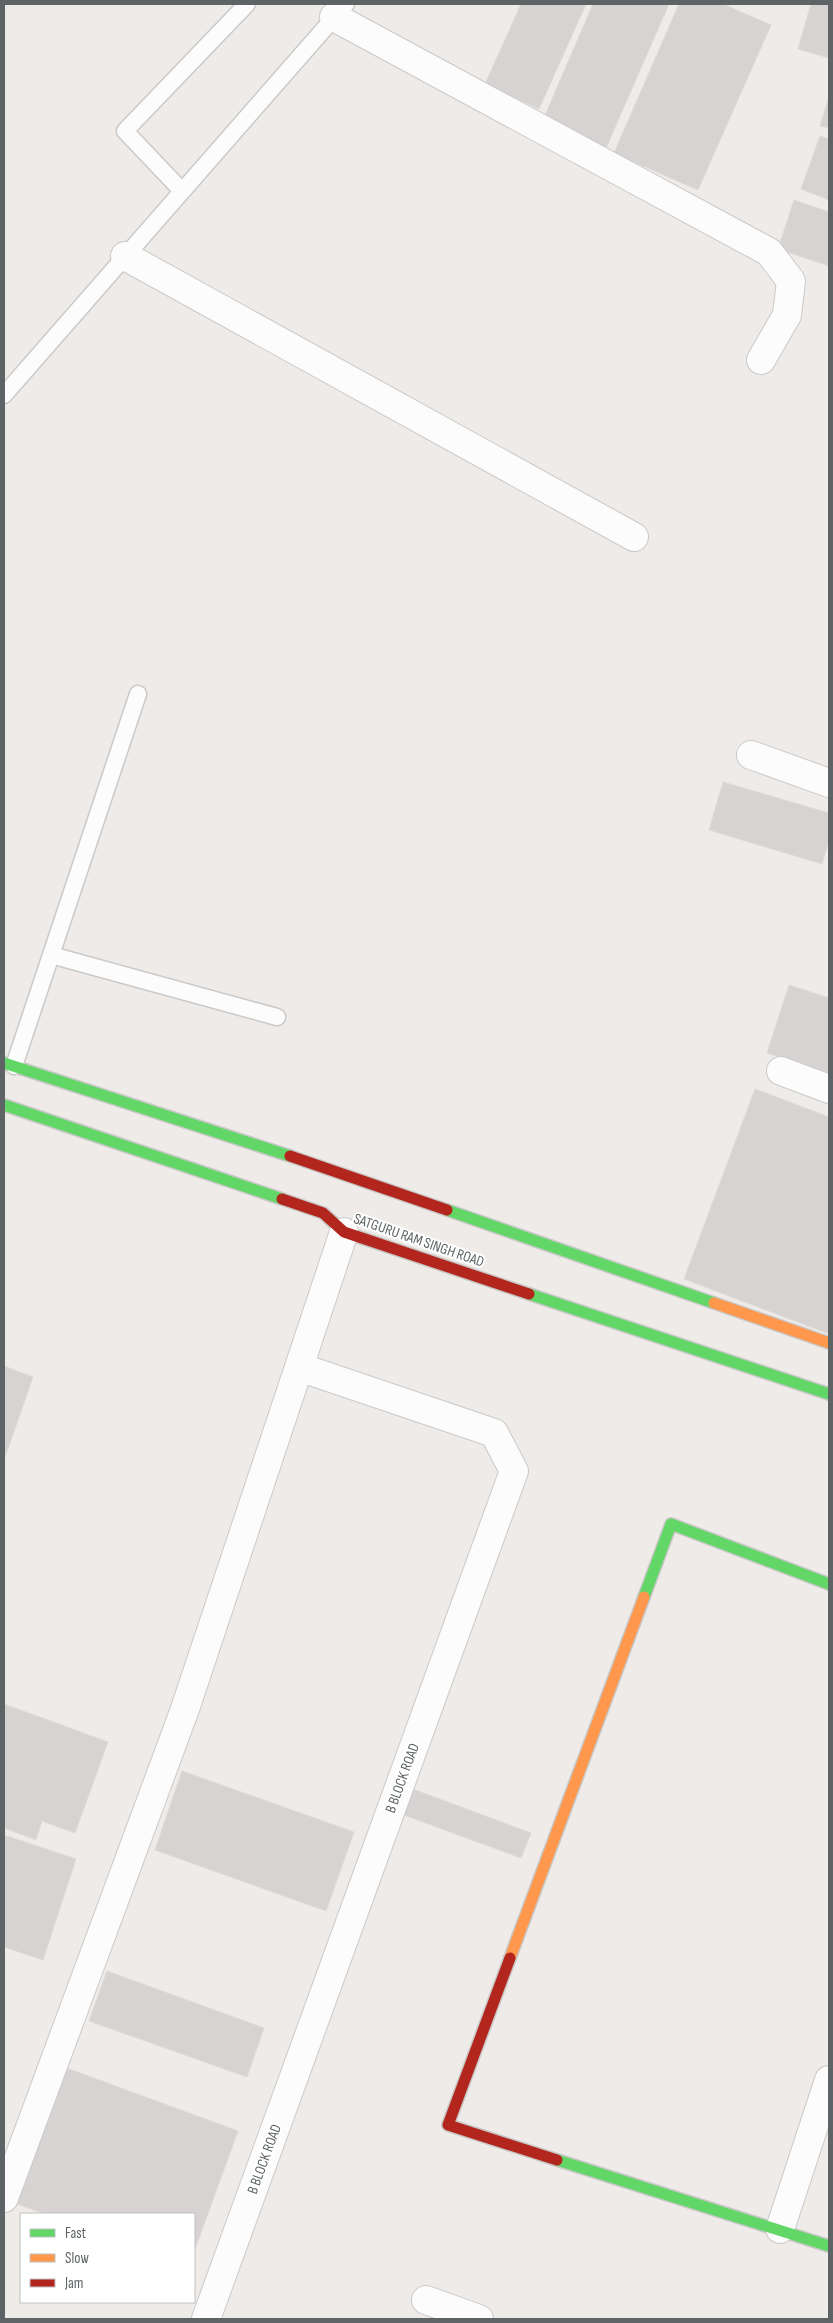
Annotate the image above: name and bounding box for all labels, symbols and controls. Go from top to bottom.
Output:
street label: SATGURU RAM SINGH ROAD [351,1209,487,1272]
street label: B BLOCK ROAD [381,1741,424,1816]
street label: B BLOCK ROAD [243,2122,286,2197]
legend [20,2213,195,2303]
text: Fast [65,2224,87,2243]
text: Slow [65,2249,89,2268]
text: Jam [64,2274,83,2293]

